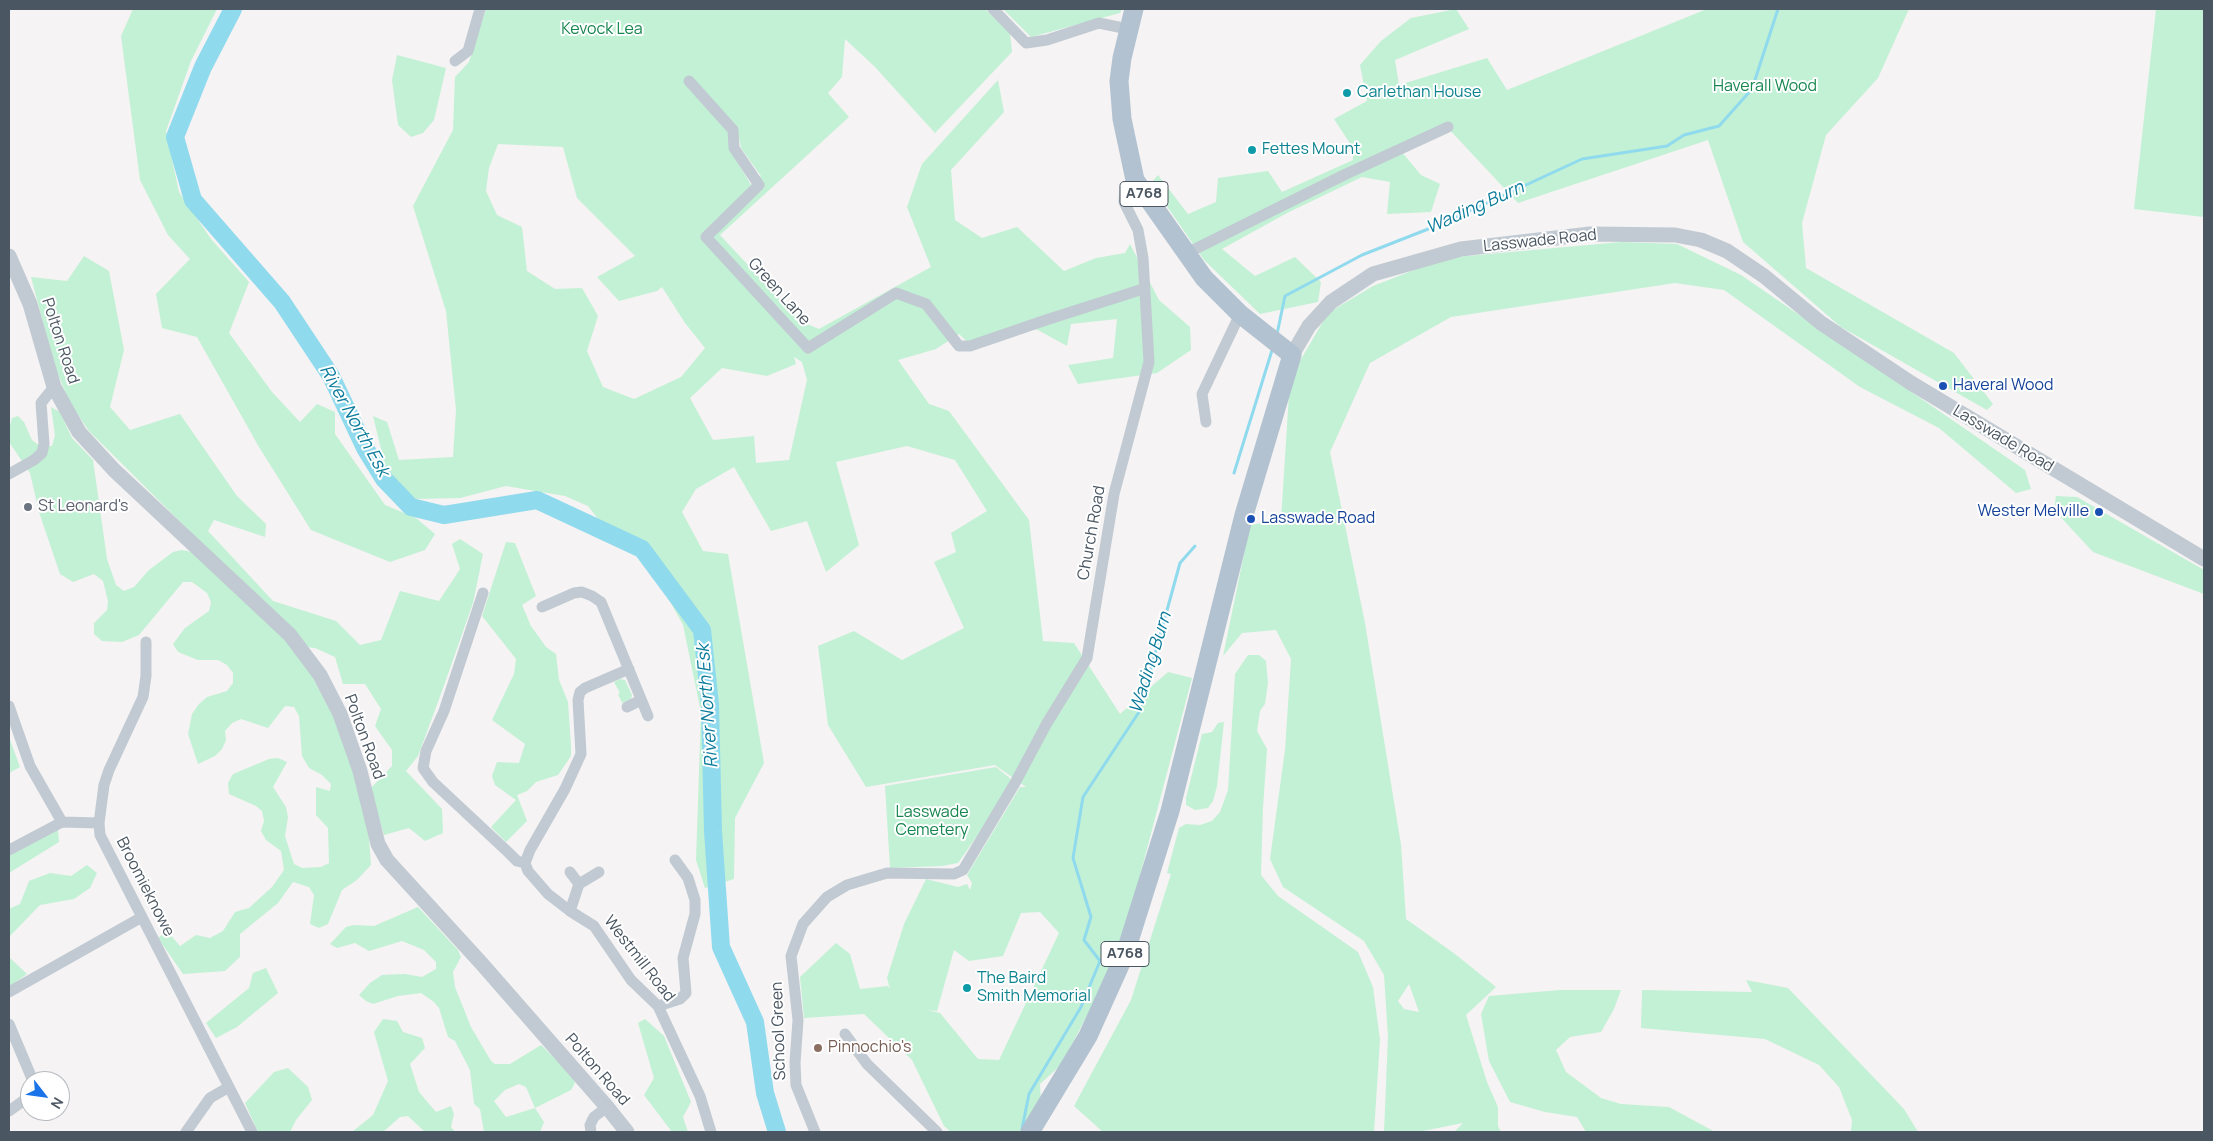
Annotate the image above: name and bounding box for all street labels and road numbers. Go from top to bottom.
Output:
road number: A768 [1120,182,1168,206]
street label: Lasswade Road [1482,225,1598,257]
street label: Green Lane [744,254,814,330]
street label: Polton Road [37,296,83,386]
street label: Lasswade Road [1949,401,2057,477]
street label: Church Road [1074,484,1110,582]
street label: Polton Road [340,692,388,782]
street label: Broomieknowe [112,834,178,940]
street label: Westmill Road [599,912,679,1006]
road number: A768 [1101,942,1149,966]
street label: School Green [768,981,790,1081]
street label: Polton Road [561,1030,633,1110]

